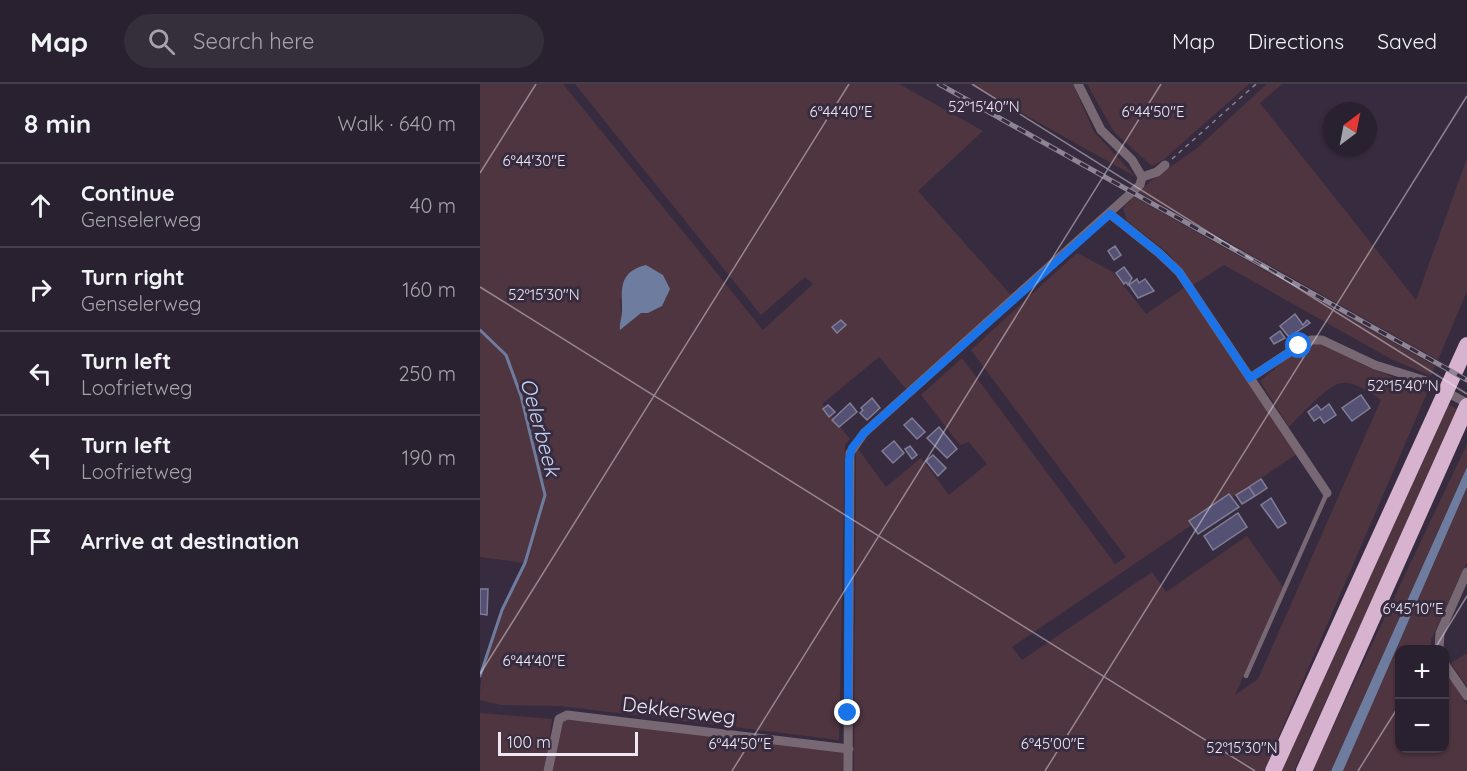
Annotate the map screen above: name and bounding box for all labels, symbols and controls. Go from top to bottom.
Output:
search box [124,14,544,68]
text: Map [30,24,88,59]
icon: search [145,25,178,58]
text: Search here [193,27,315,55]
text: Map [1172,28,1215,54]
text: Directions [1248,28,1344,54]
text: Saved [1377,28,1437,54]
text: 52°15'40"N [948,97,1020,116]
text: 6°44'40"E [810,102,872,121]
text: 6°44'50"E [1121,102,1185,121]
north arrow [1323,102,1377,156]
text: 8 min [24,107,91,140]
text: Walk · 640 m [337,111,456,136]
text: 6°44'30"E [503,151,565,170]
text: Continue [81,179,175,207]
icon: ahead [24,189,57,222]
text: 40 m [410,193,456,218]
text: Genselerweg [81,207,202,232]
text: Turn right [81,263,185,291]
icon: right [24,273,57,306]
text: 160 m [402,277,456,302]
text: 52°15'30"N [508,285,580,304]
text: Genselerweg [81,291,202,316]
route start [1285,332,1311,358]
text: Turn left [81,347,171,375]
icon: left [24,357,57,390]
text: 250 m [398,361,456,386]
text: Loofrietweg [81,375,193,400]
water label: Oelerbeek [515,375,567,481]
text: 52°15'40"N [1367,376,1439,395]
text: Turn left [81,431,171,459]
icon: left [24,441,57,474]
text: 190 m [402,445,456,470]
text: Loofrietweg [81,459,193,484]
icon: arrive [24,525,57,558]
text: Arrive at destination [81,527,299,555]
text: 6°45'10"E [1383,599,1443,618]
map controls [1395,645,1449,753]
button: + [1395,645,1449,699]
text: 6°44'40"E [503,651,565,670]
street label: Dekkersweg [621,691,737,729]
route end [834,699,860,725]
button: − [1395,699,1449,753]
scale bar [498,729,638,756]
text: 100 m [507,732,551,752]
text: 6°44'50"E [708,734,772,753]
text: 6°45'00"E [1021,734,1085,753]
text: 52°15'30"N [1206,738,1278,757]

